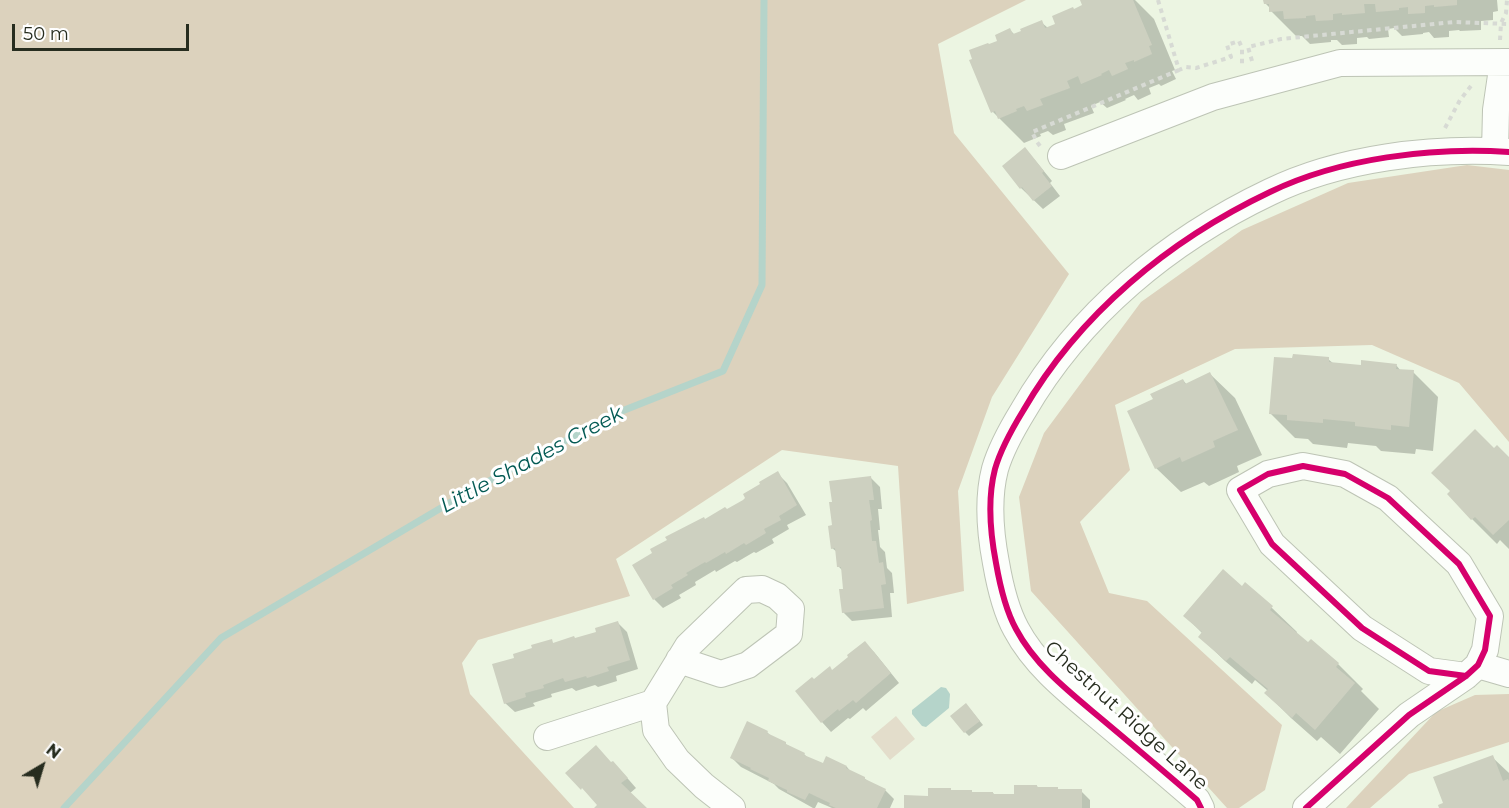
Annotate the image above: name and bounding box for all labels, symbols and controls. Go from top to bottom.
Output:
scale bar [15,12,192,50]
text: 50 m [23,23,69,45]
water label: Little Shades Creek [436,401,628,519]
street label: Chestnut Ridge Lane [1039,636,1213,796]
north arrow [12,736,72,796]
text: N [42,740,64,763]

